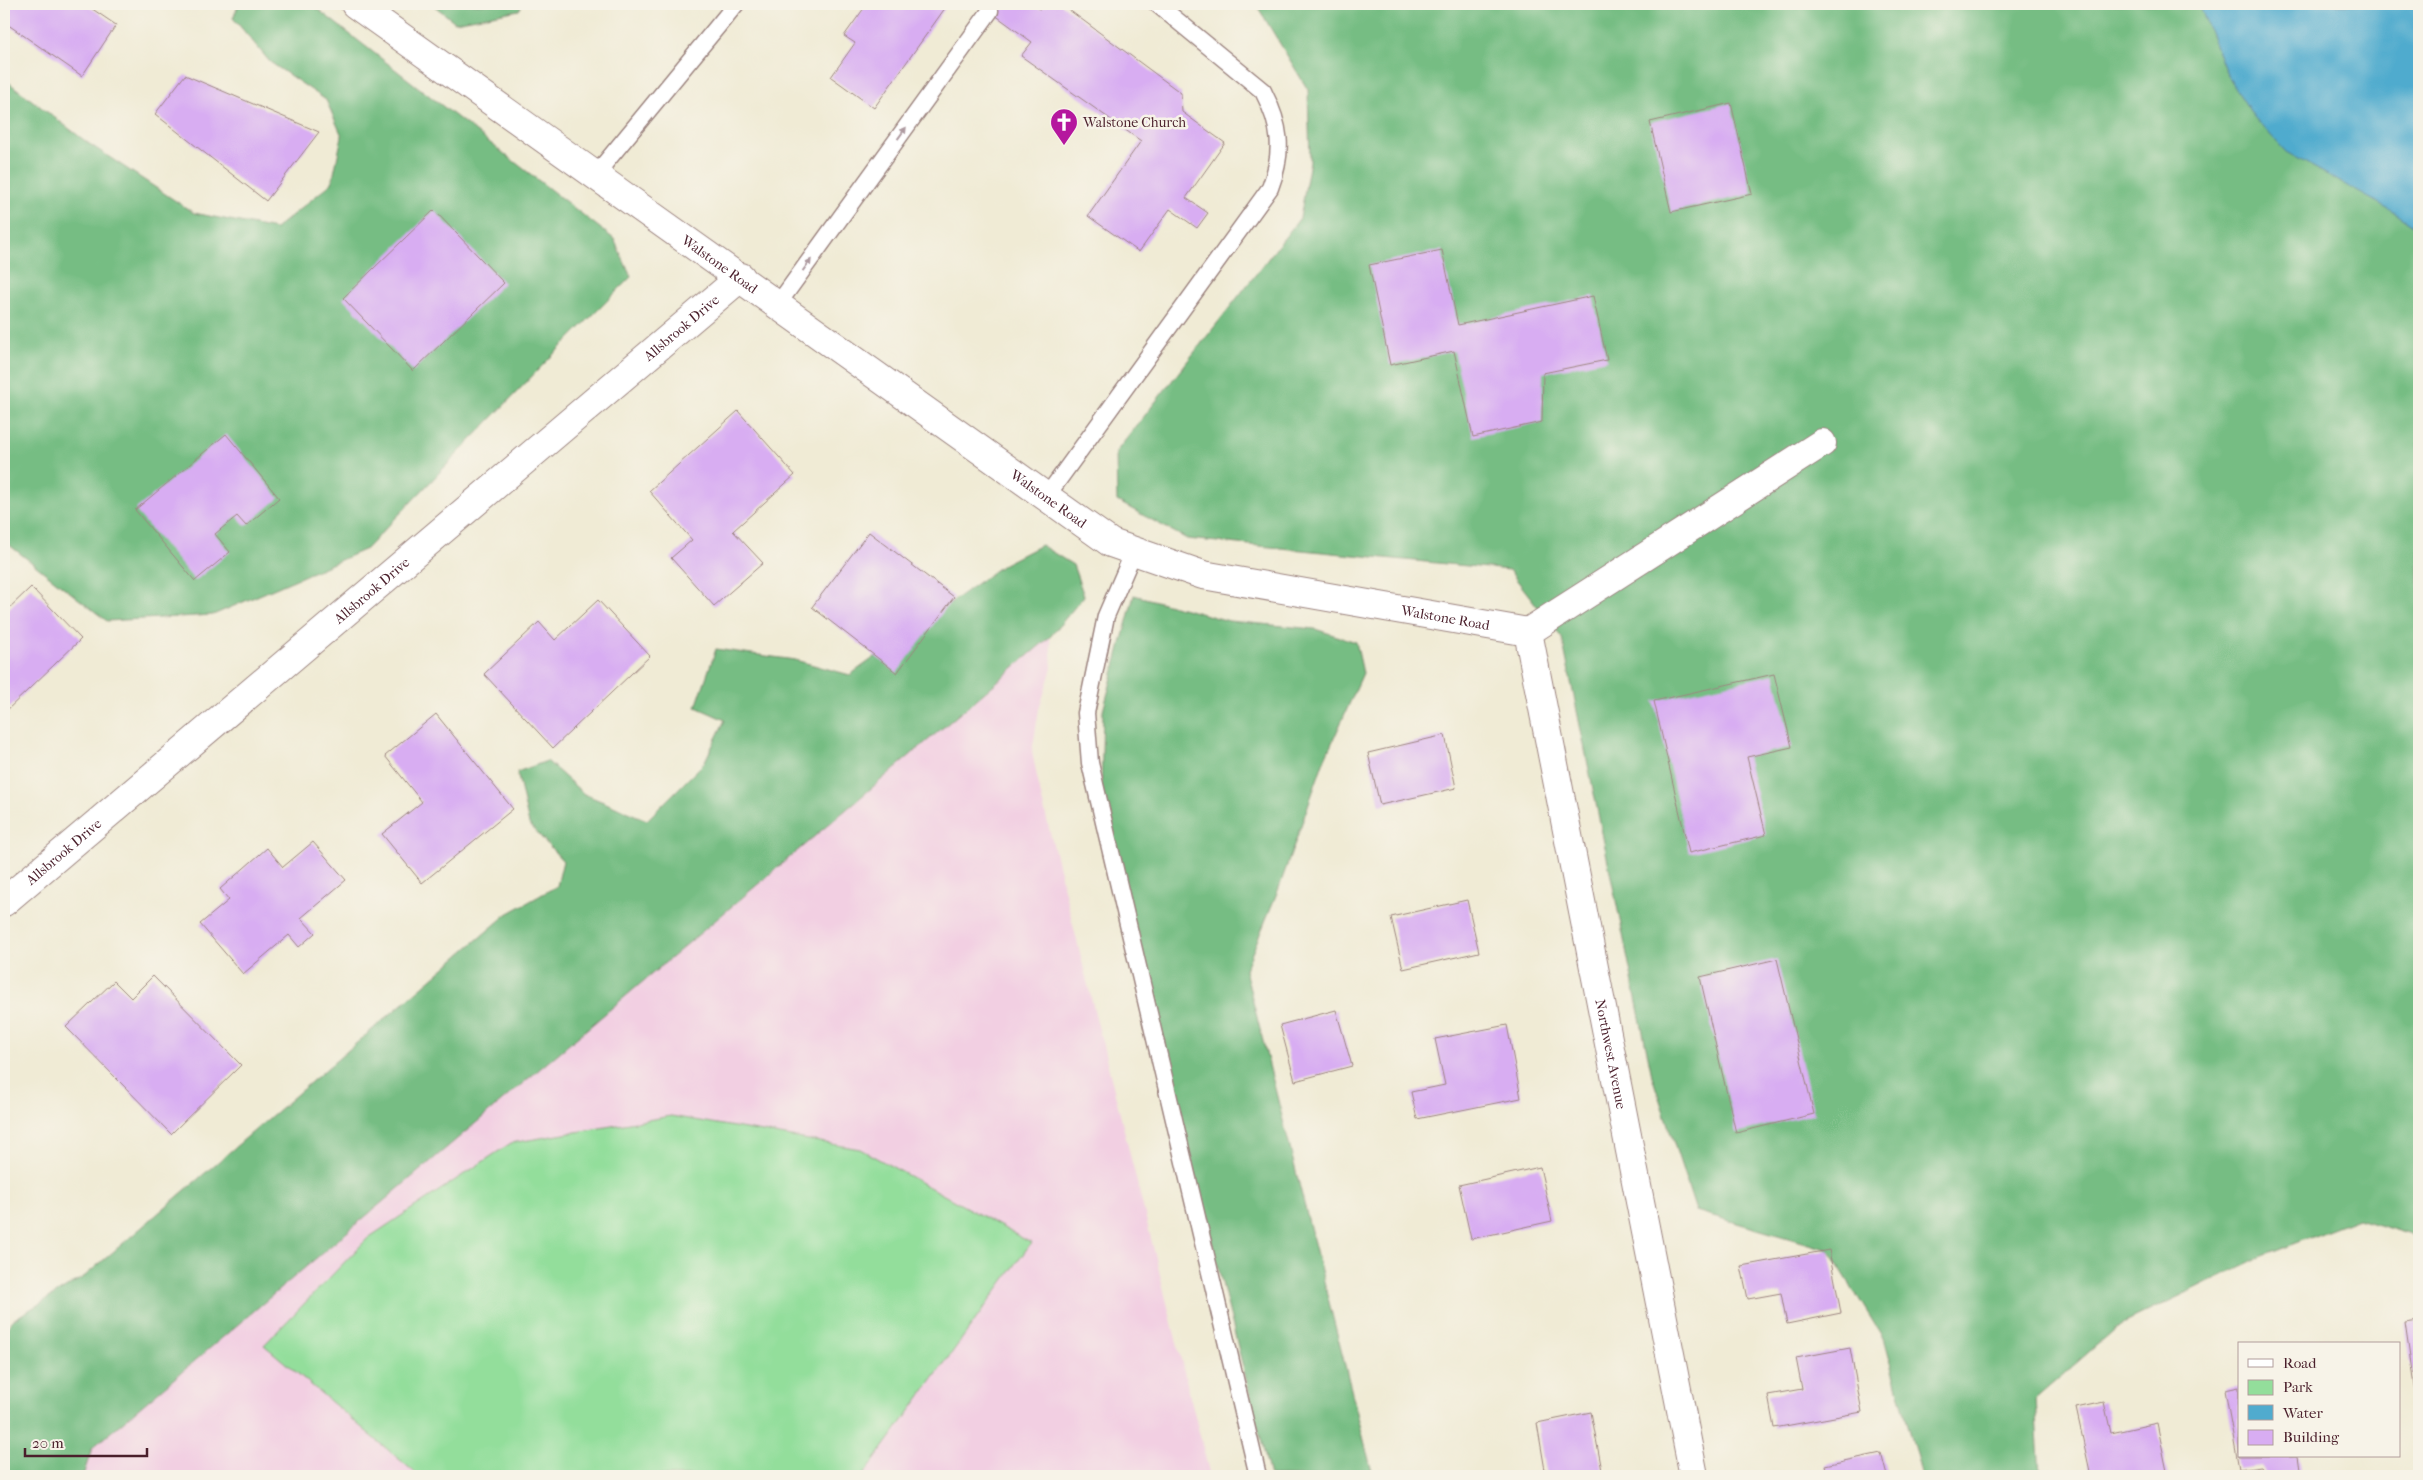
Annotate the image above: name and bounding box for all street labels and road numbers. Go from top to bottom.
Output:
street label: Walstone Road [678,231,761,297]
street label: Allsbrook Drive [639,291,723,365]
street label: Walstone Road [1007,465,1090,532]
street label: Allsbrook Drive [330,553,413,628]
street label: Walstone Road [1399,601,1491,634]
street label: Allsbrook Drive [21,815,105,889]
street label: Northwest Avenue [1592,998,1630,1110]

